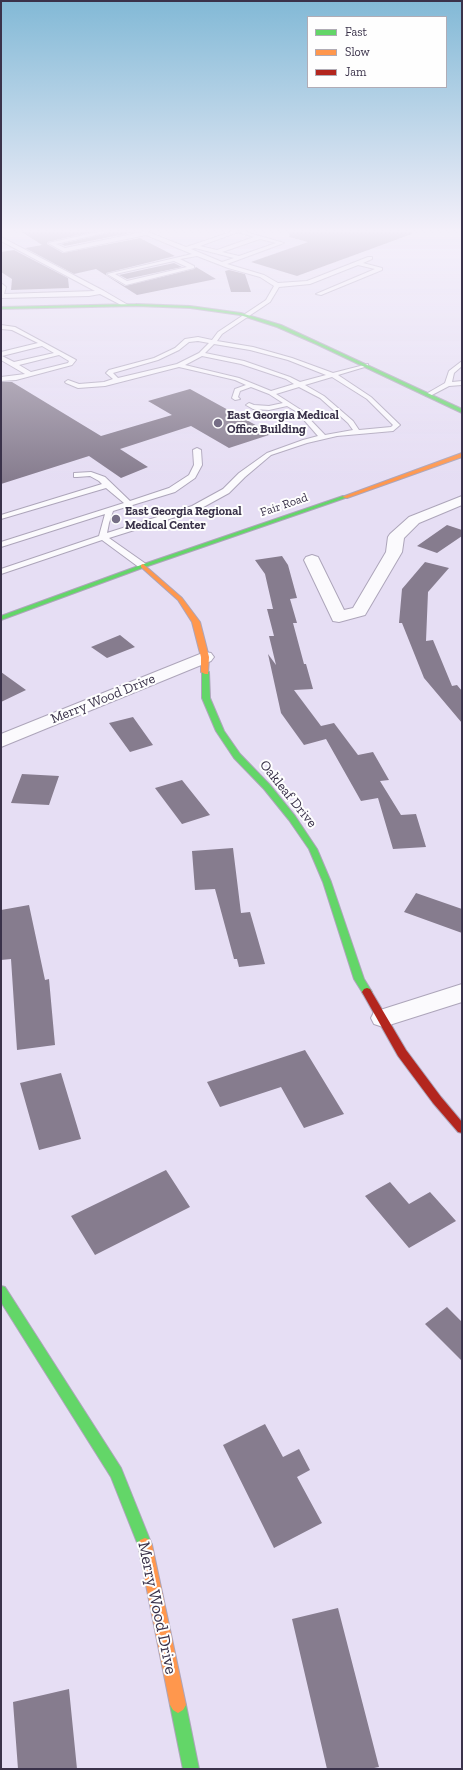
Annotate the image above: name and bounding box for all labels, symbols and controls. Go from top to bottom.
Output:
legend [307,16,447,88]
text: Fast [345,25,367,39]
text: Slow [345,45,370,59]
text: Jam [345,65,366,79]
place label: East Georgia Medical Office Building [227,409,339,437]
marker: East Georgia Medical Office Building [212,417,224,429]
street label: Fair Road [258,490,310,520]
place label: East Georgia Regional Medical Center [125,505,242,533]
marker: East Georgia Regional Medical Center [110,513,122,525]
street label: Merry Wood Drive [48,670,158,728]
street label: Oakleaf Drive [256,757,320,831]
street label: Merry Wood Drive [133,1540,181,1676]

